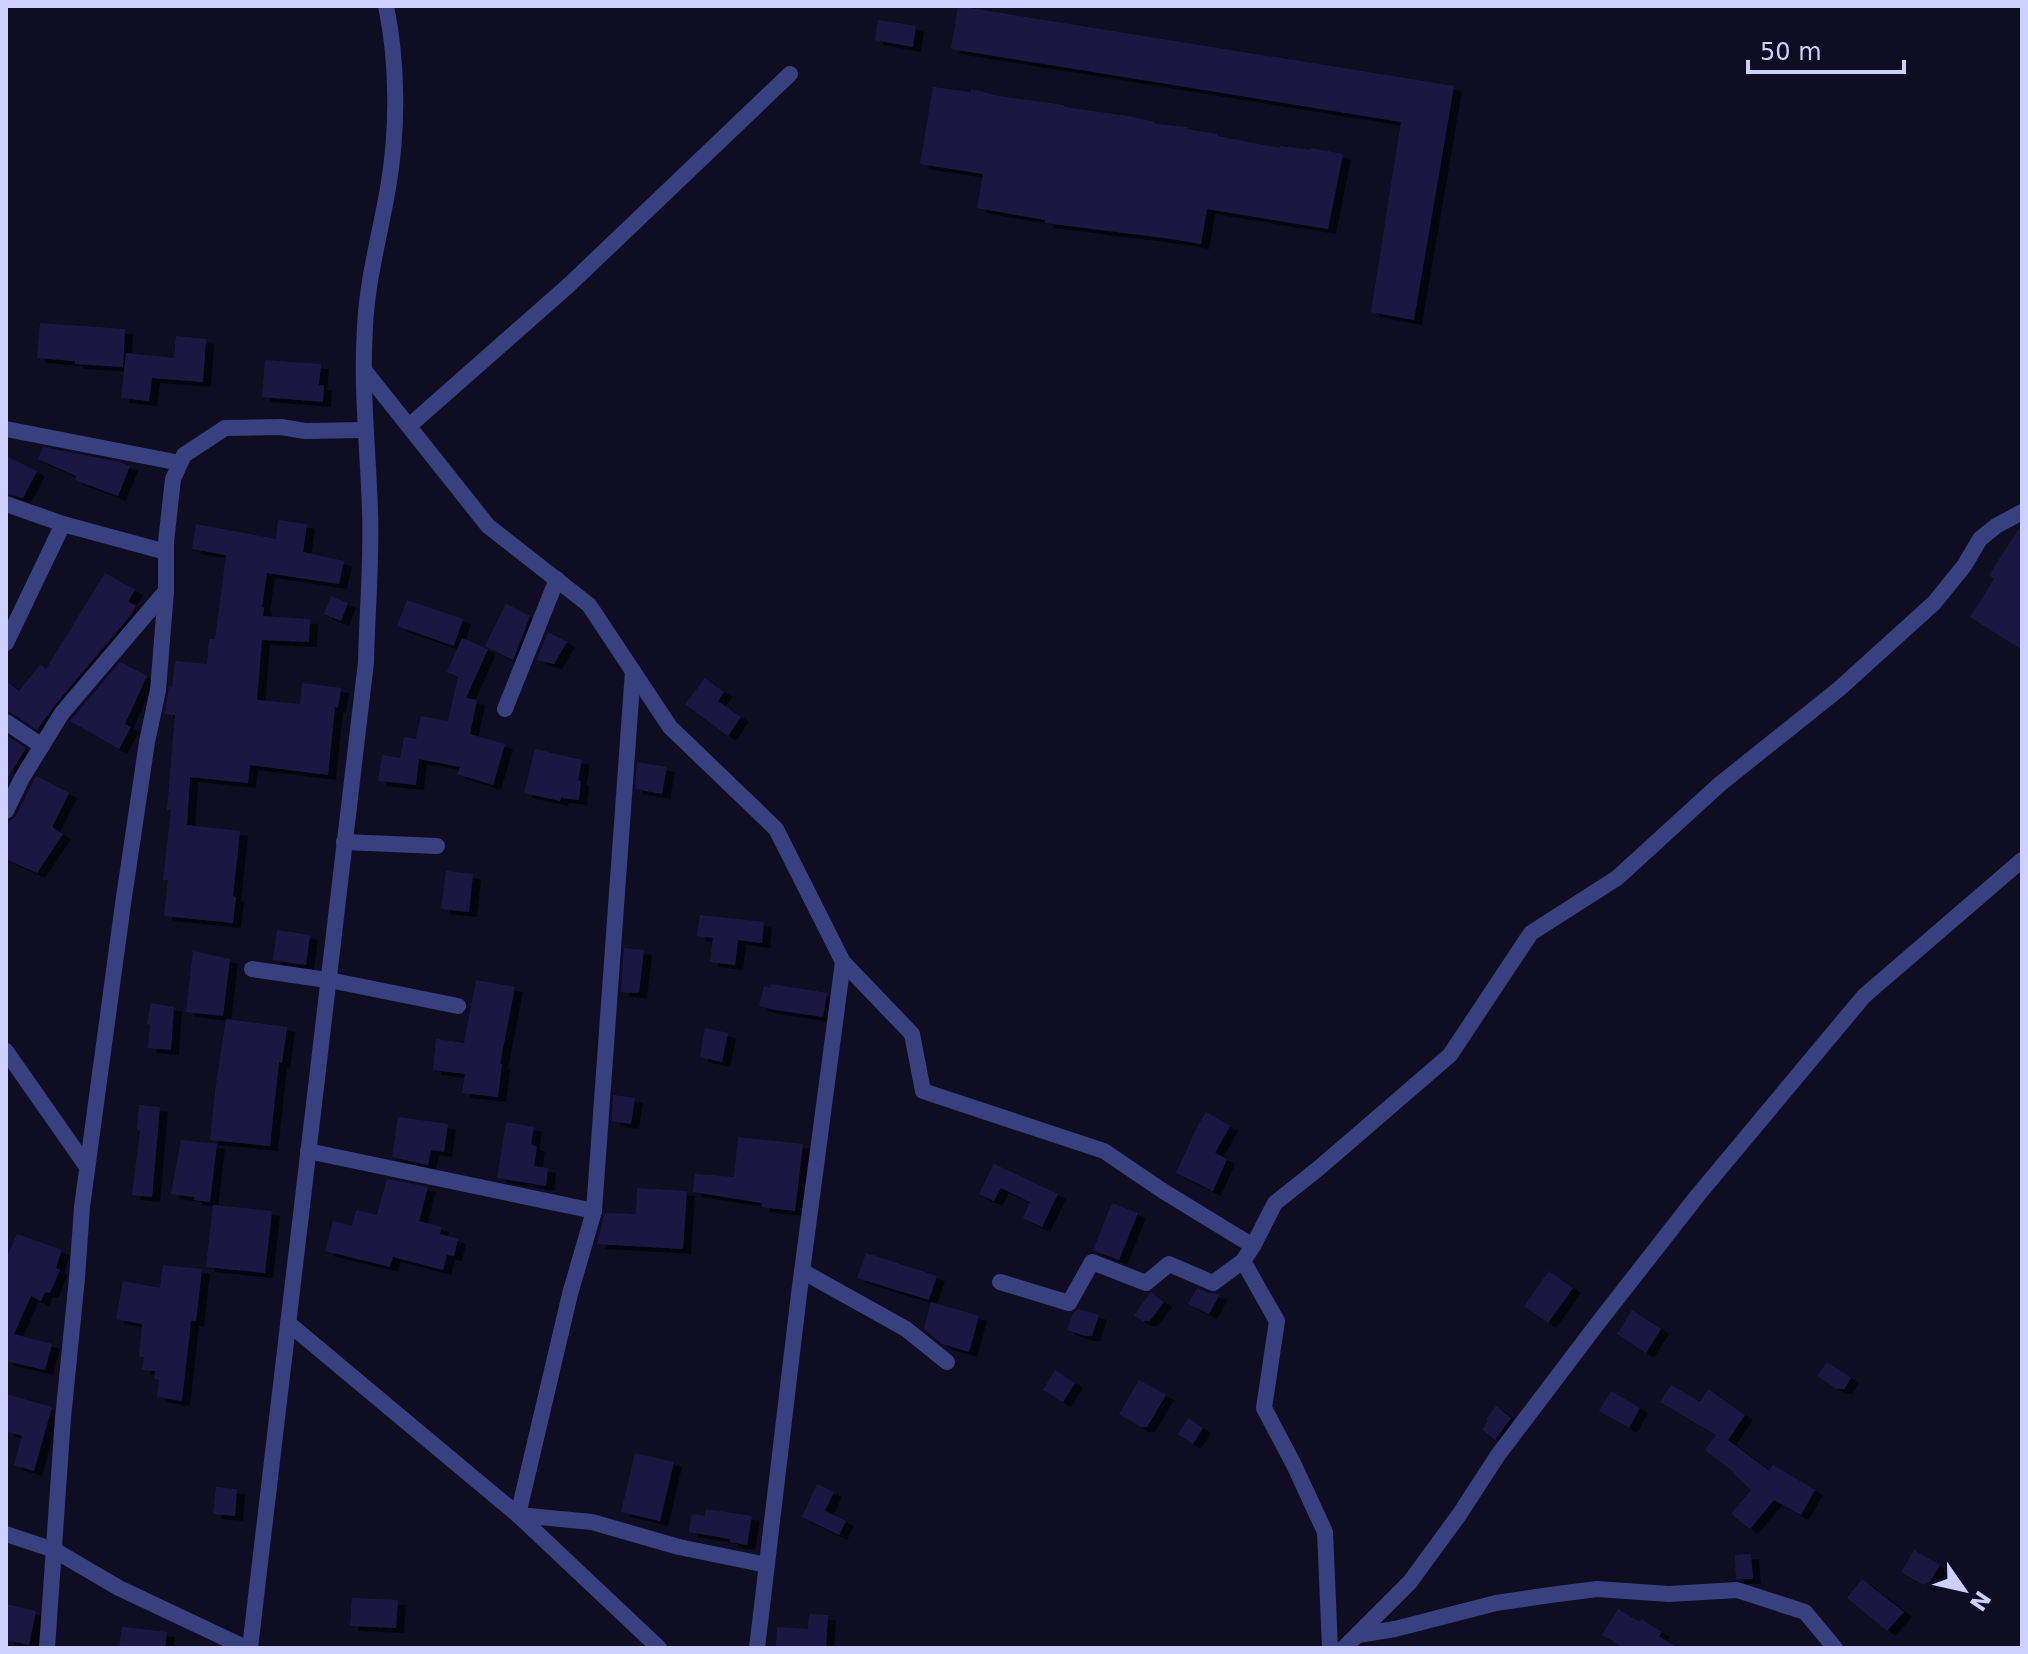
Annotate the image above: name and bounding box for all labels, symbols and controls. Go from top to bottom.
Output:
scale bar [1748,24,1904,74]
text: 50 m [1760,38,1822,66]
north arrow [1924,1550,2004,1630]
text: N [1965,1586,1996,1616]

